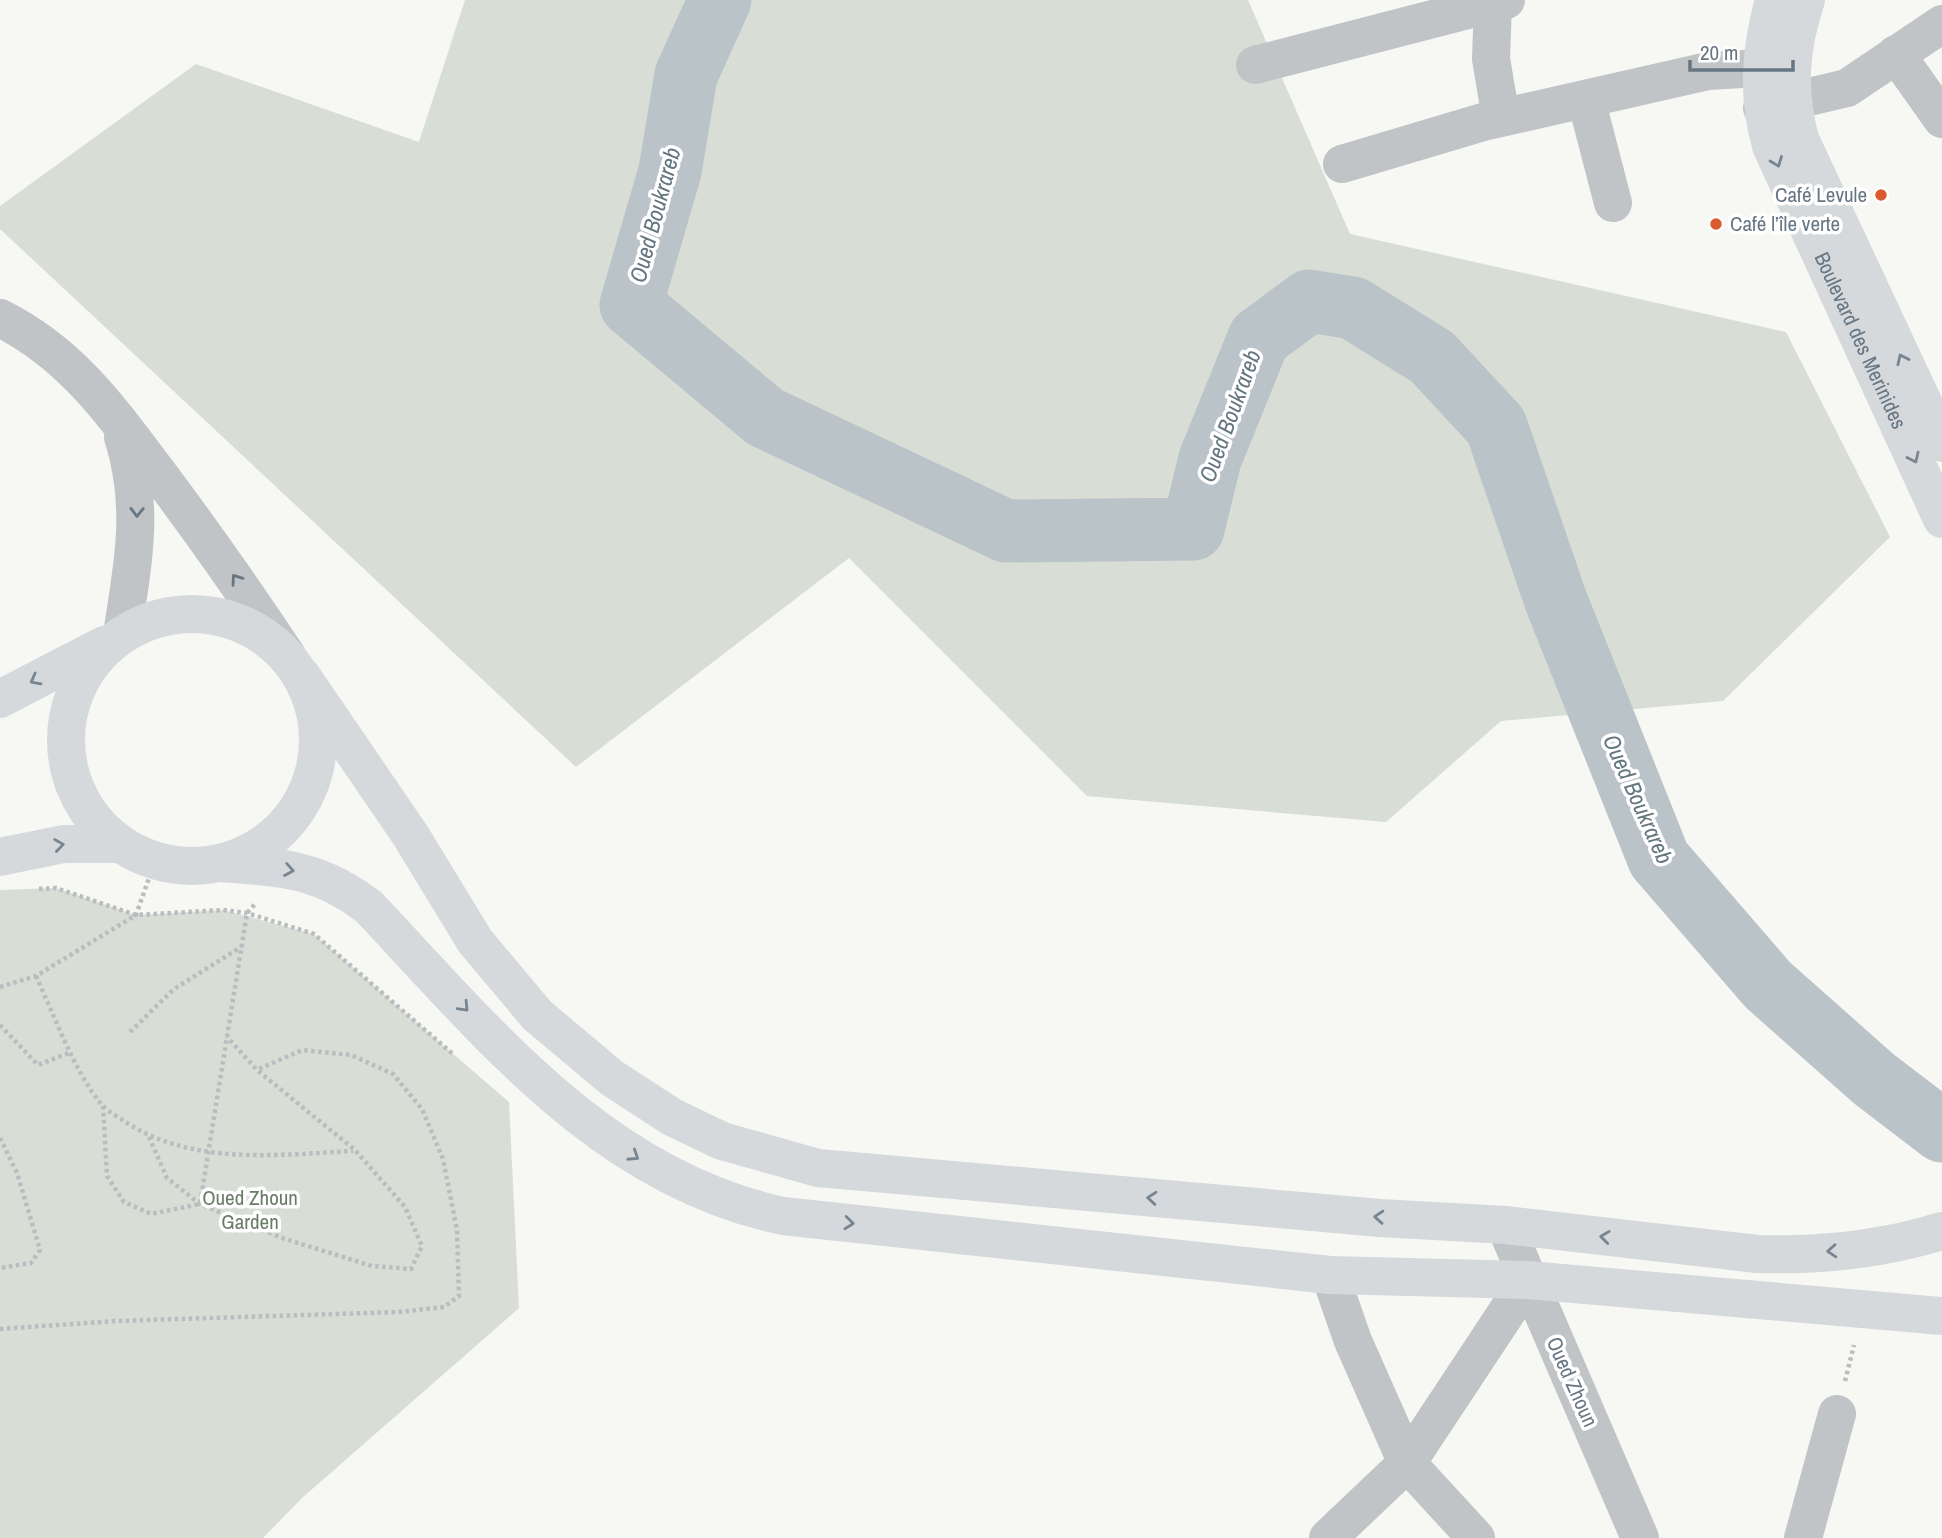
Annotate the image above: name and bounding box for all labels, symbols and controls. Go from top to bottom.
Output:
scale bar [1690,28,1793,72]
text: 20 m [1700,38,1738,67]
water label: Oued Boukrareb [622,144,687,286]
one-way arrow [1769,156,1783,168]
place label: Café Levule [1775,180,1867,209]
marker: Café Levule [1873,187,1889,203]
place label: Café l’île verte [1730,209,1840,238]
marker: Café l’île verte [1708,216,1724,232]
street label: Boulevard des Merinides [1808,247,1914,433]
water label: Oued Boukrareb [1191,345,1268,486]
one-way arrow [1897,354,1911,366]
one-way arrow [1905,451,1919,463]
one-way arrow [129,507,144,518]
one-way arrow [232,574,244,587]
one-way arrow [30,672,43,685]
water label: Oued Boukrareb [1596,729,1681,868]
one-way arrow [53,838,65,853]
one-way arrow [283,861,295,876]
one-way arrow [455,999,468,1012]
one-way arrow [627,1148,640,1161]
park label: Oued Zhoun Garden [202,1183,298,1236]
one-way arrow [1146,1191,1157,1206]
one-way arrow [1373,1210,1384,1225]
one-way arrow [843,1215,855,1230]
one-way arrow [1600,1230,1611,1245]
one-way arrow [1826,1243,1837,1258]
street label: Oued Zhoun [1540,1332,1605,1431]

